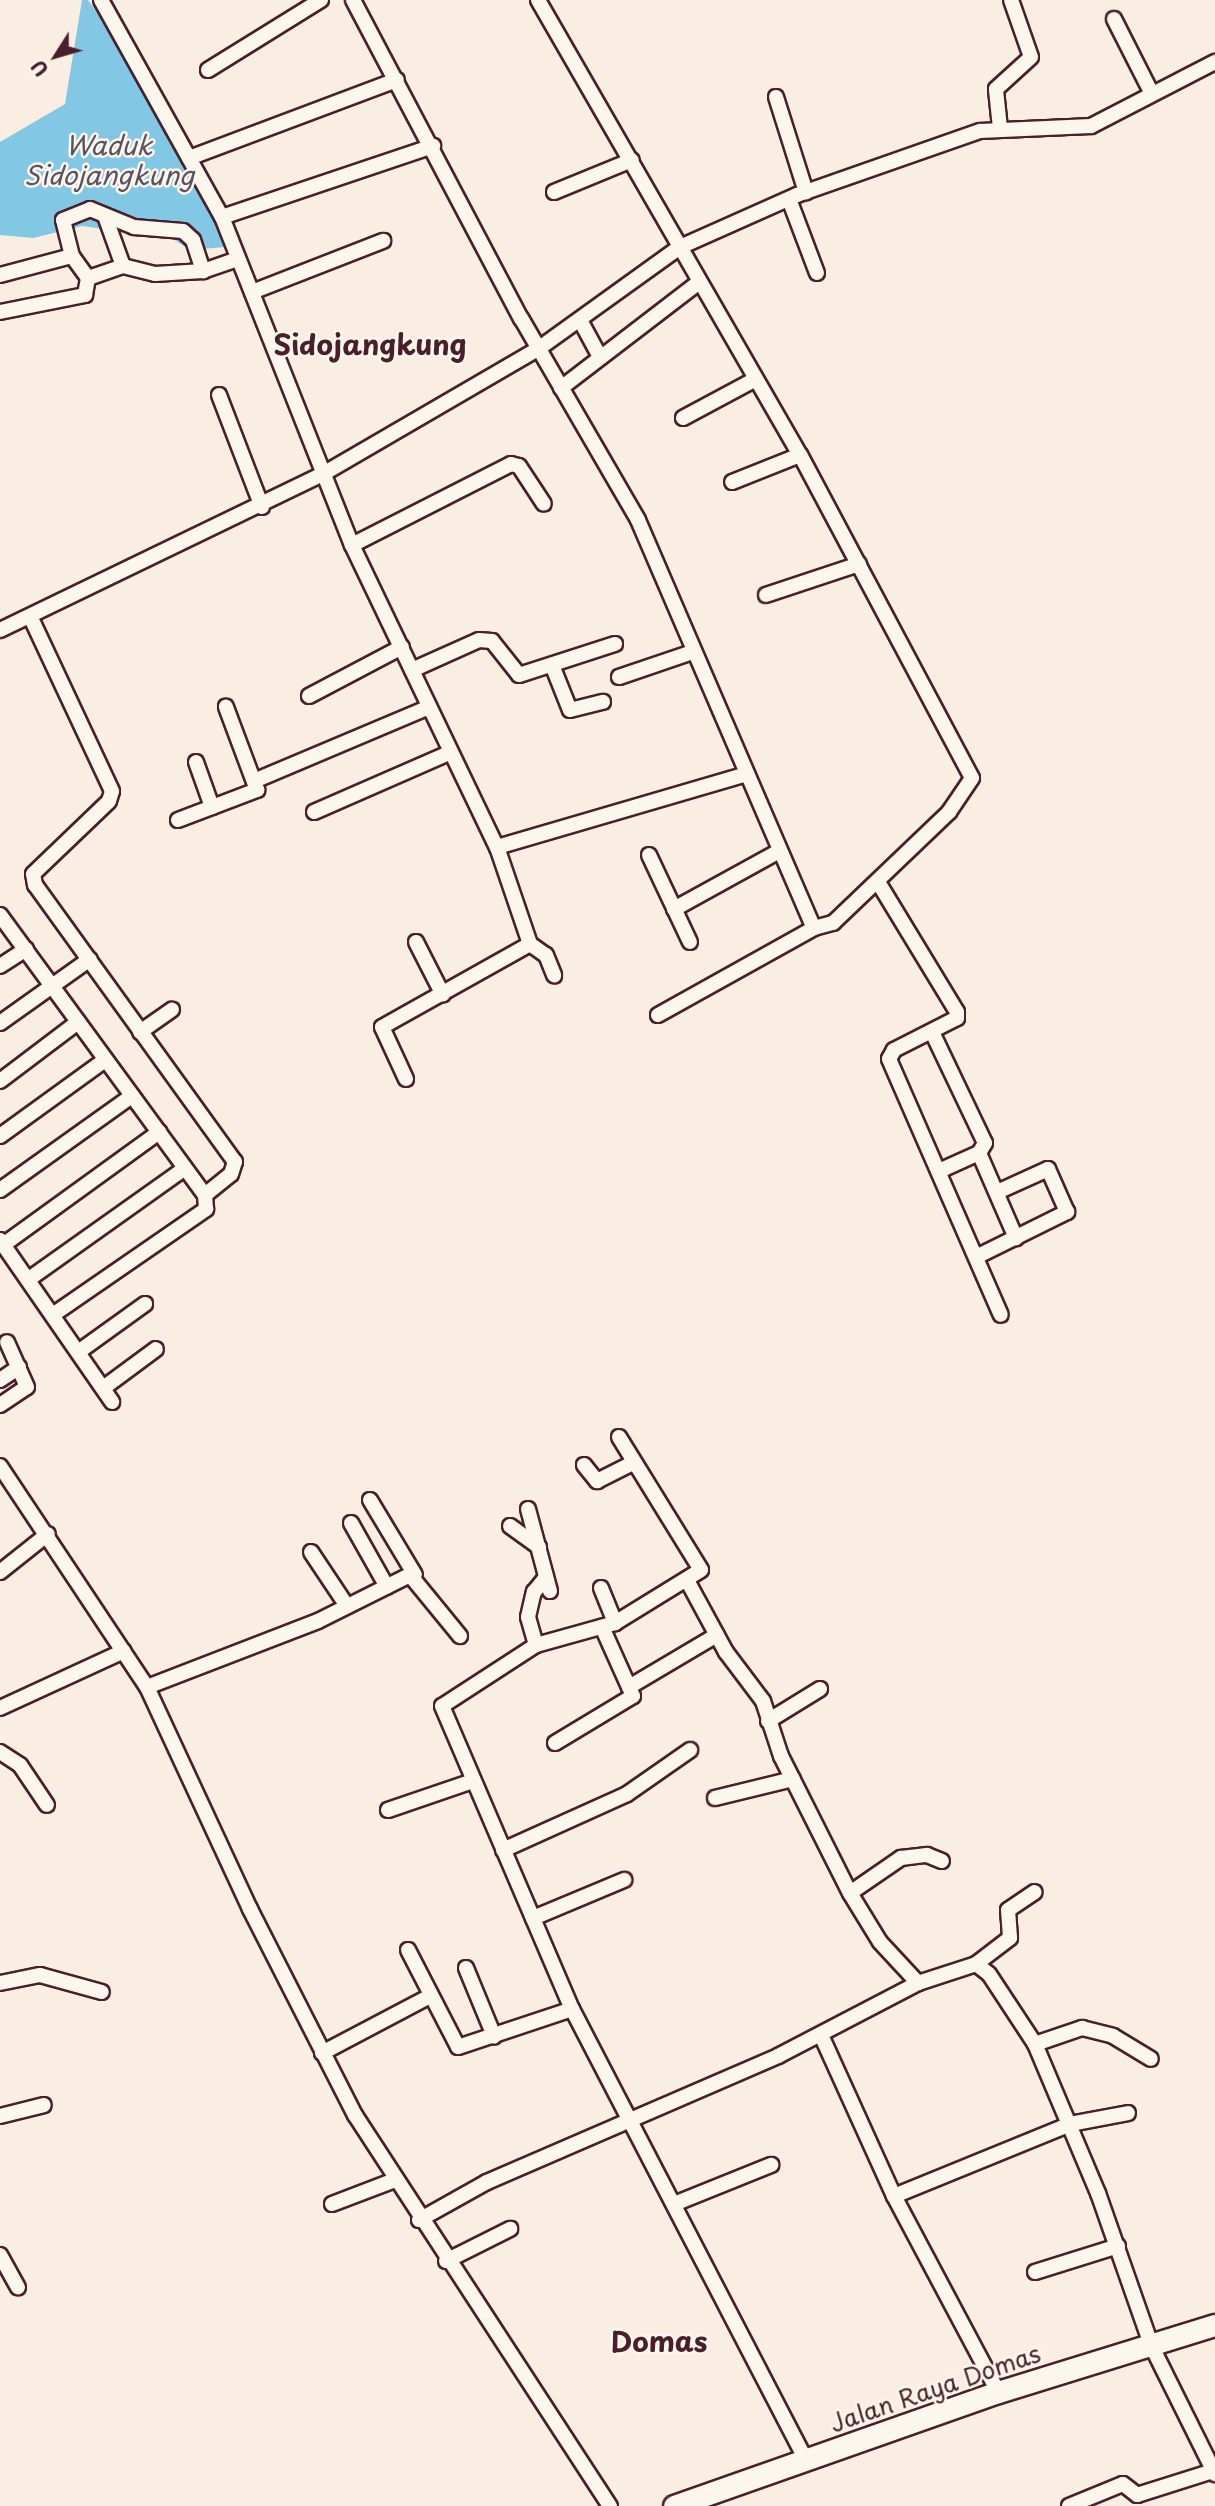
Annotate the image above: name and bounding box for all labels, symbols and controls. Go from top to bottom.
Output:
north arrow [21,21,91,91]
text: U [24,54,55,83]
water label: Waduk Sidojangkung [24,129,194,190]
district label: Sidojangkung [273,327,467,361]
district label: Domas [611,2324,707,2358]
street label: Jalan Raya Domas [826,2339,1044,2437]

